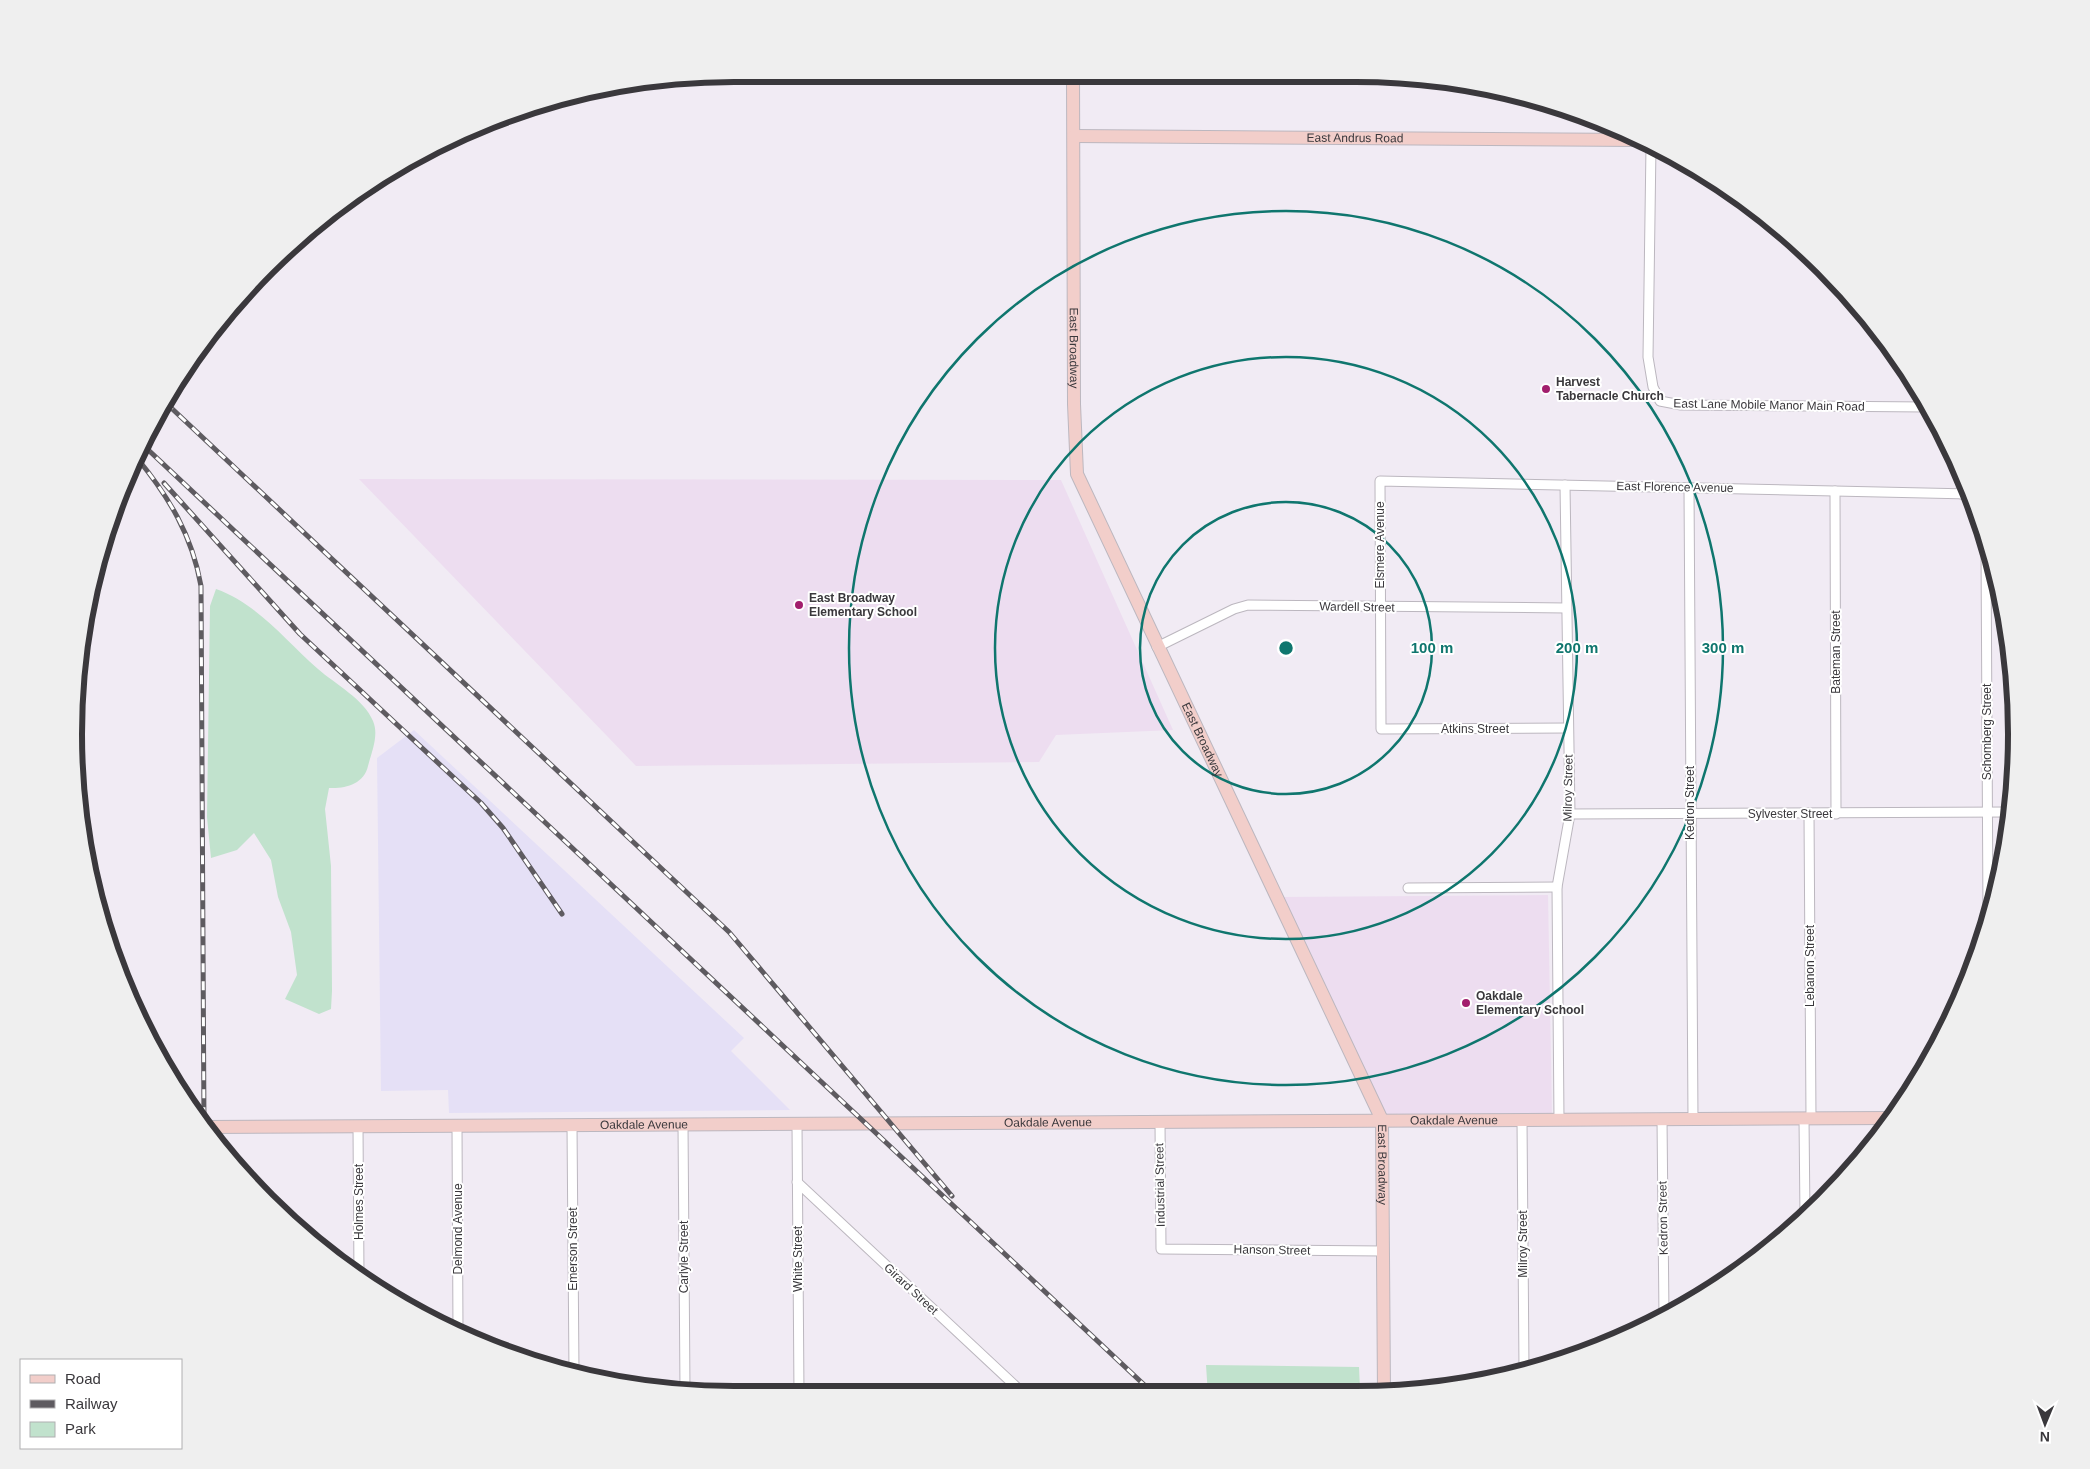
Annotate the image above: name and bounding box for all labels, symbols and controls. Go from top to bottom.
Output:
street label: East Andrus Road [1307,131,1403,145]
street label: East Broadway [1067,308,1081,388]
place label: Harvest Tabernacle Church [1556,375,1664,403]
marker: Harvest Tabernacle Church [1540,383,1552,395]
street label: East Lane Mobile Manor Main Road [1673,396,1865,414]
street label: East Florence Avenue [1616,479,1734,495]
street label: Elsmere Avenue [1373,501,1387,589]
place label: East Broadway Elementary School [809,591,917,619]
marker: East Broadway Elementary School [793,599,805,611]
street label: Wardell Street [1319,599,1396,615]
street label: Bateman Street [1829,610,1843,694]
centre of rings [1277,639,1295,657]
text: 100 m [1411,639,1453,656]
text: 200 m [1556,639,1598,656]
text: 300 m [1702,639,1744,656]
street label: Schomberg Street [1980,683,1994,780]
street label: East Broadway [1179,700,1226,779]
street label: Atkins Street [1441,722,1510,736]
street label: Milroy Street [1560,754,1576,822]
street label: Kedron Street [1683,765,1697,840]
street label: Sylvester Street [1748,807,1833,821]
street label: Lebanon Street [1803,924,1817,1007]
place label: Oakdale Elementary School [1476,989,1584,1017]
marker: Oakdale Elementary School [1460,997,1472,1009]
street label: Oakdale Avenue [1410,1113,1498,1128]
street label: Oakdale Avenue [1004,1115,1092,1130]
street label: Oakdale Avenue [600,1117,688,1132]
street label: East Broadway [1375,1124,1390,1205]
street label: Industrial Street [1152,1142,1168,1227]
street label: Holmes Street [352,1163,366,1240]
street label: Kedron Street [1655,1180,1671,1255]
street label: Delmond Avenue [451,1183,465,1275]
street label: Emerson Street [566,1207,580,1291]
street label: Milroy Street [1516,1210,1530,1278]
street label: Carlyle Street [677,1220,691,1293]
street label: White Street [791,1225,805,1292]
street label: Hanson Street [1234,1242,1311,1258]
street label: Girard Street [881,1260,941,1318]
legend [20,1359,182,1449]
text: Road [65,1370,101,1387]
text: Railway [65,1395,118,1412]
north arrow [2020,1399,2070,1449]
text: Park [65,1420,96,1437]
text: N [2040,1429,2050,1445]

